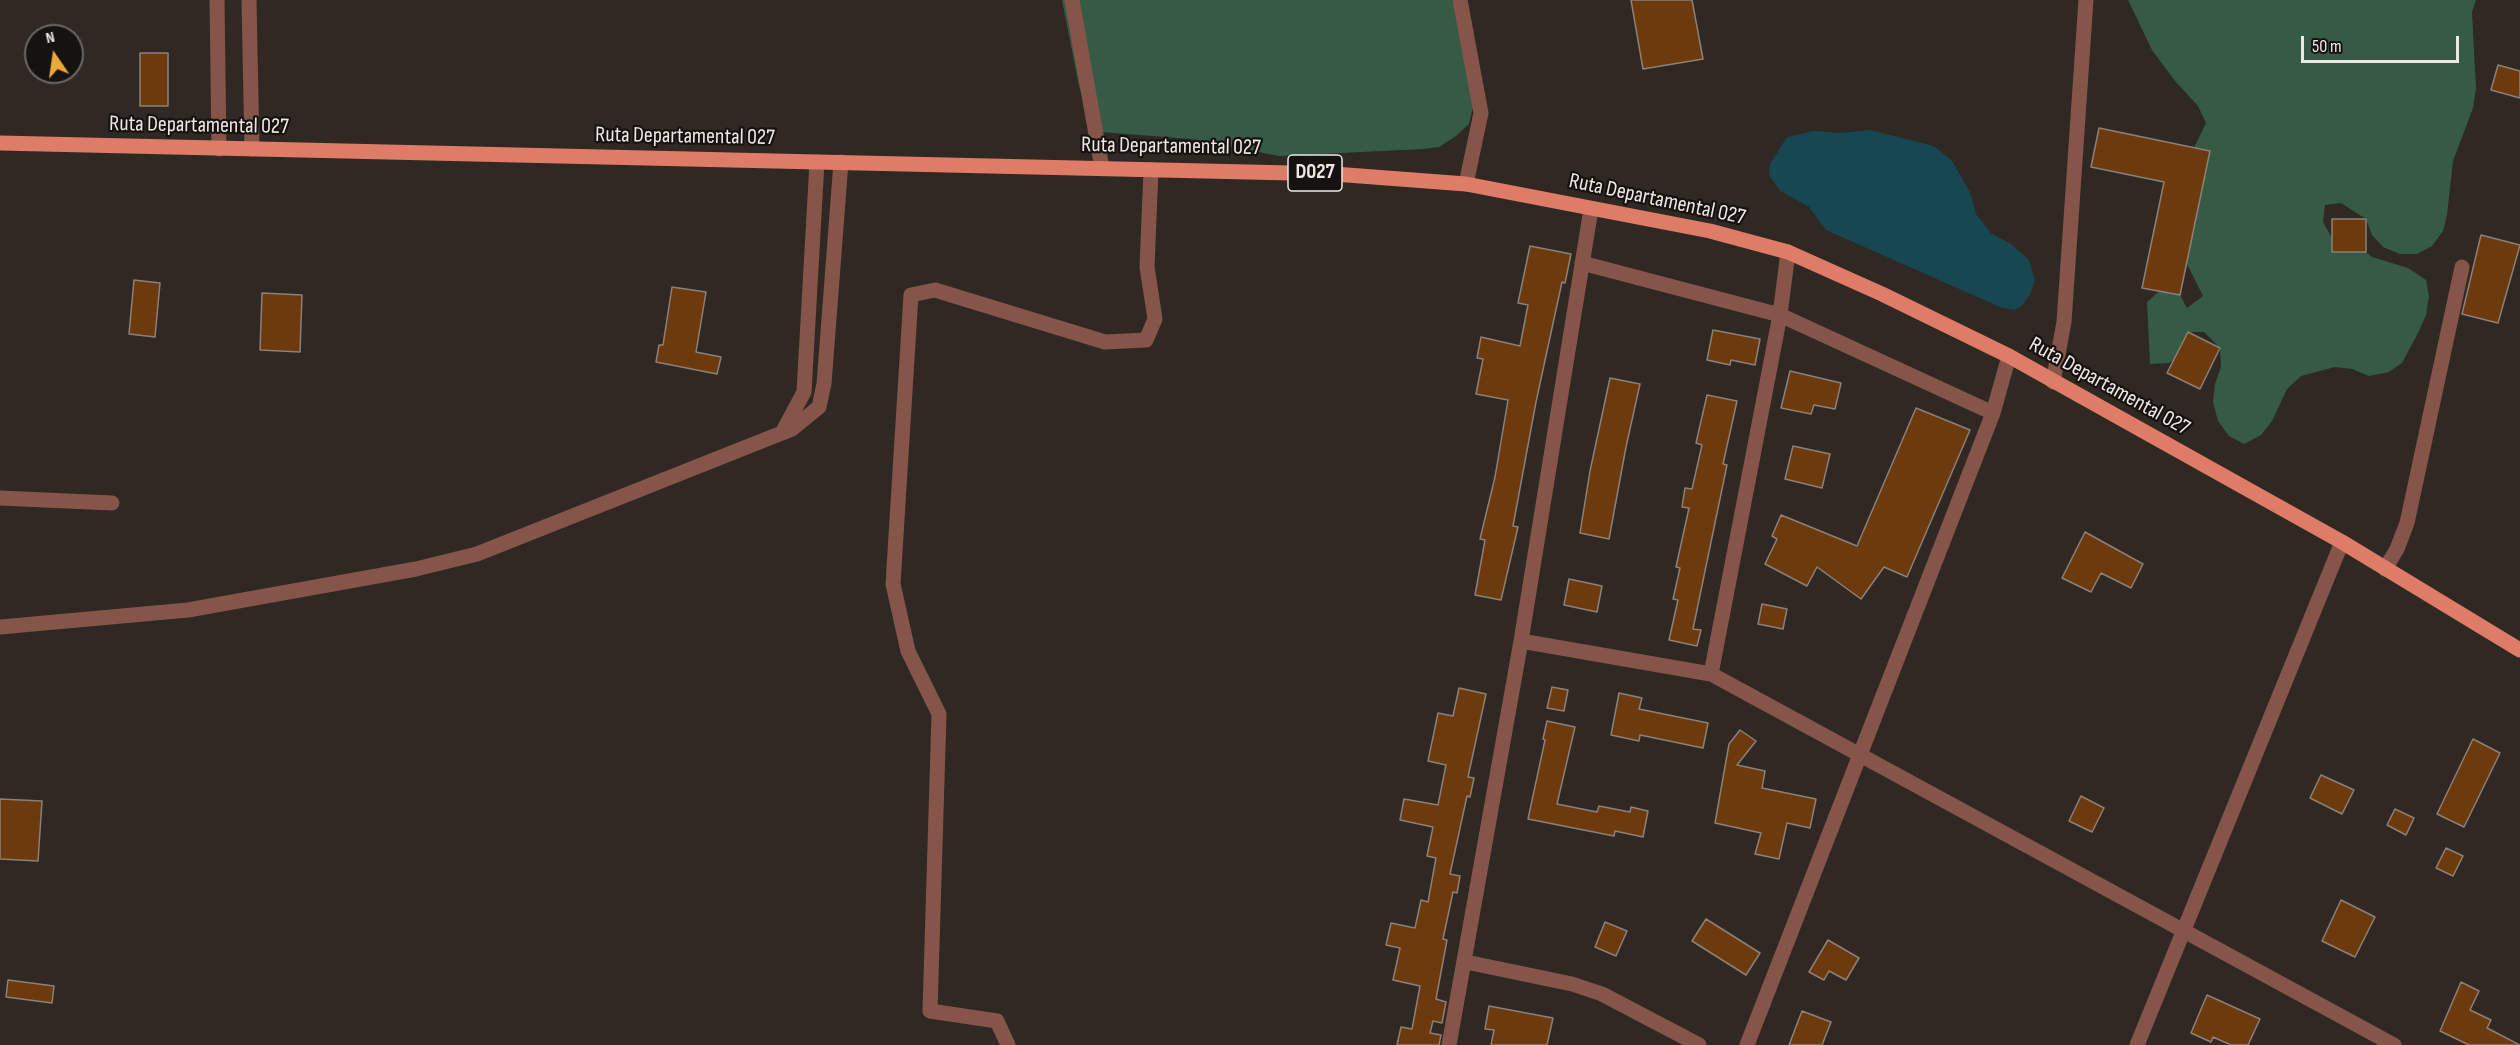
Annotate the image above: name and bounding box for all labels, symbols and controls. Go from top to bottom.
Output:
north arrow [24,24,84,84]
scale bar [2304,24,2462,62]
text: N [44,28,57,48]
text: 50 m [2312,36,2342,57]
street label: Ruta Departamental 027 [109,111,289,141]
street label: Ruta Departamental 027 [595,122,775,152]
street label: Ruta Departamental 027 [1081,132,1261,162]
road number: D027 [1288,155,1342,191]
street label: Ruta Departamental 027 [1566,168,1748,232]
street label: Ruta Departamental 027 [2024,332,2194,442]

